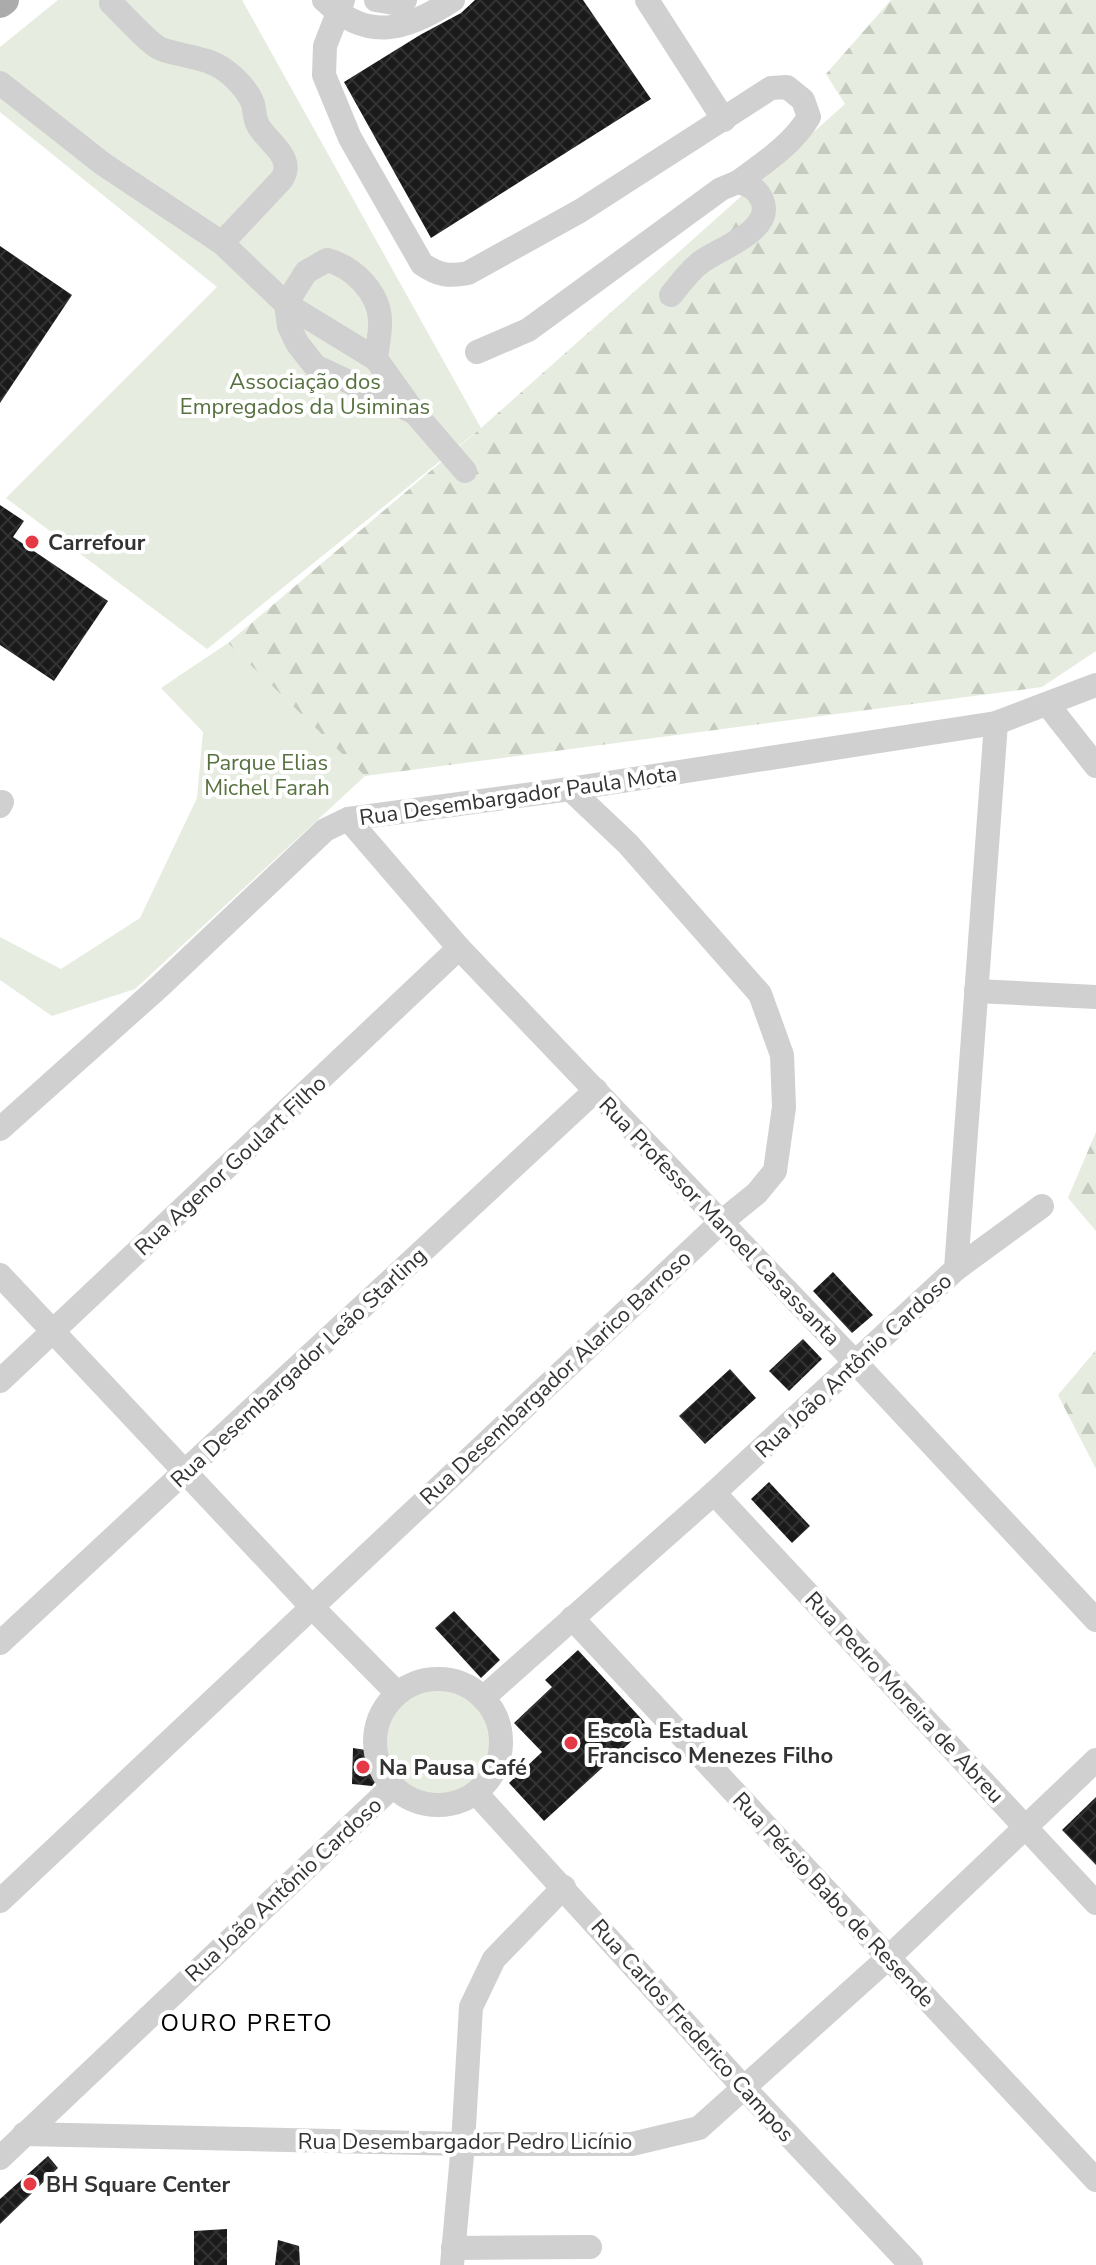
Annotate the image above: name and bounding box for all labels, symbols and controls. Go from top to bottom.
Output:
park label: Associação dos Empregados da Usiminas [180,367,430,422]
place label: Carrefour [48,528,146,558]
marker: Carrefour [23,533,41,551]
park label: Parque Elias Michel Farah [204,748,330,803]
street label: Rua Desembargador Paula Mota [357,759,679,833]
street label: Rua Agenor Goulart Filho [128,1069,333,1263]
street label: Rua Professor Manoel Casassanta [592,1091,847,1353]
street label: Rua Desembargador Leão Starling [164,1241,433,1495]
street label: Rua Desembargador Alarico Barroso [413,1244,698,1512]
street label: Rua João Antônio Cardoso [749,1266,959,1465]
street label: Rua Pedro Moreira de Abreu [798,1585,1011,1810]
place label: Escola Estadual Francisco Menezes Filho [587,1716,833,1771]
marker: Escola Estadual Francisco Menezes Filho [562,1734,580,1752]
place label: Na Pausa Café [379,1753,527,1783]
marker: Na Pausa Café [354,1758,372,1776]
street label: Rua Pérsio Babo de Resende [726,1786,941,2014]
street label: Rua João Antônio Cardoso [179,1790,389,1989]
street label: Rua Carlos Frederico Campos [584,1913,801,2149]
district label: OURO PRETO [160,2007,334,2039]
street label: Rua Desembargador Pedro Licínio [298,2127,632,2157]
place label: BH Square Center [46,2170,230,2200]
marker: BH Square Center [21,2175,39,2193]

